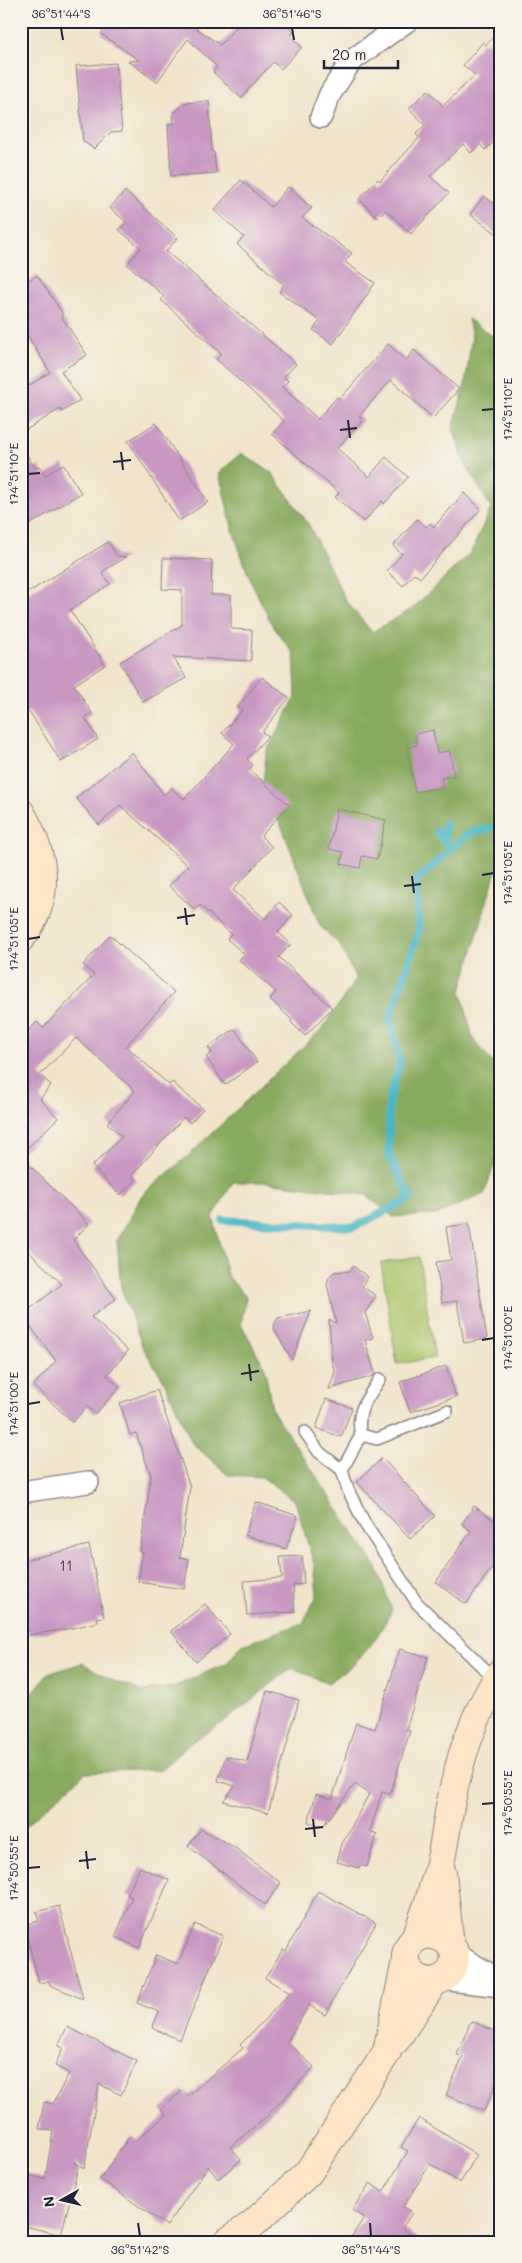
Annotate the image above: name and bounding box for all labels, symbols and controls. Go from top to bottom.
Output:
text: 36°51'44"S [32,5,91,21]
text: 36°51'46"S [262,5,322,21]
scale bar [324,38,398,70]
text: 20 m [332,44,366,64]
text: 174°51'10"E [499,378,515,440]
text: 174°51'10"E [5,443,21,505]
text: 174°51'05"E [499,841,515,905]
text: 174°51'05"E [5,907,21,971]
text: 174°51'00"E [499,1306,515,1370]
text: 174°51'00"E [5,1372,21,1436]
house number: 11 [59,1555,73,1575]
text: 174°50'55"E [499,1770,515,1836]
text: 174°50'55"E [5,1835,21,1901]
north arrow [38,2176,88,2226]
text: N [38,2195,59,2208]
text: 36°51'42"S [111,2241,170,2257]
text: 36°51'44"S [342,2241,401,2257]

